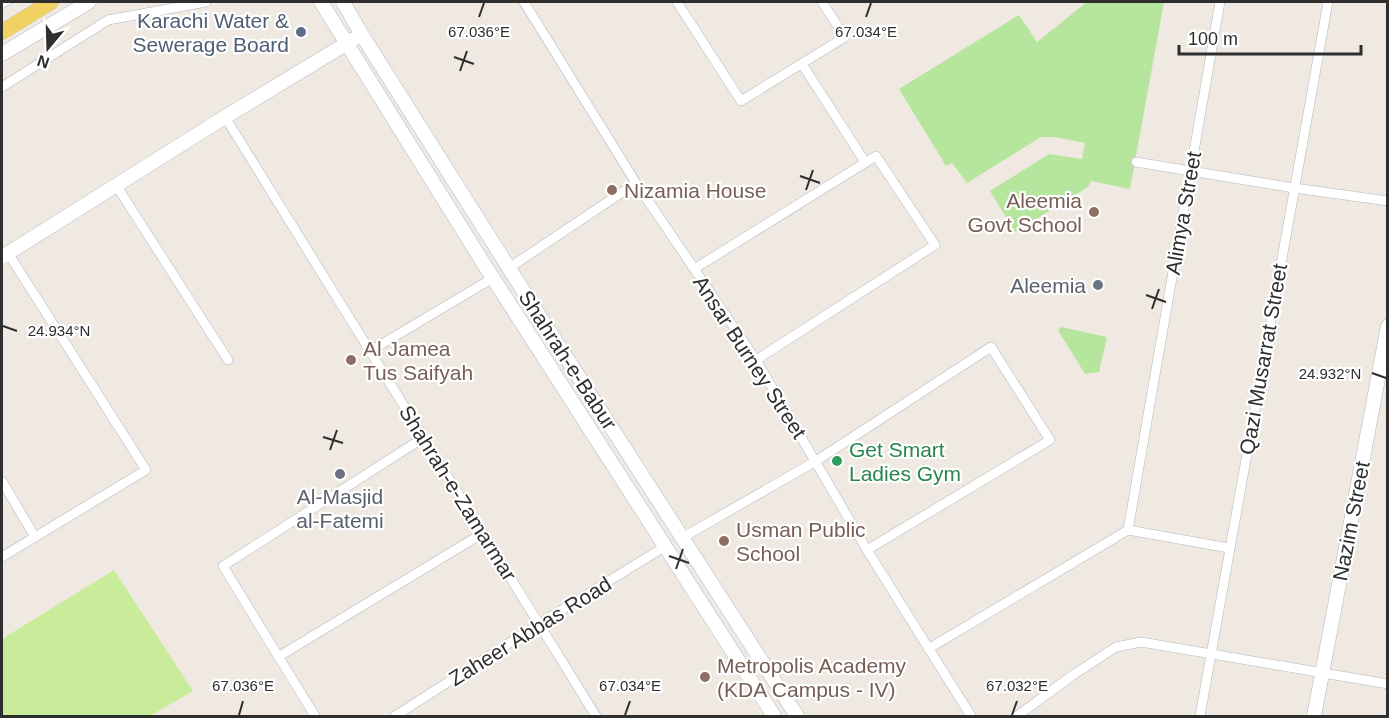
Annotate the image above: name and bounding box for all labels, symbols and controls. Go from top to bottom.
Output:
place label: Karachi Water & Sewerage Board [133,9,289,56]
north arrow [18,18,78,78]
scale bar [1179,18,1360,56]
text: 67.036°E [448,23,510,40]
text: 67.034°E [835,23,897,40]
marker: Karachi Water & Sewerage Board [294,25,308,39]
text: 100 m [1188,29,1238,49]
text: N [35,52,52,72]
street label: Alimya Street [1161,149,1205,276]
place label: Nizamia House [624,179,766,202]
marker: Nizamia House [605,183,619,197]
place label: Aleemia Govt School [968,189,1082,236]
marker: Aleemia Govt School [1087,205,1101,219]
street label: Qazi Musarrat Street [1235,261,1291,456]
street label: Ansar Burney Street [689,271,811,443]
place label: Aleemia [1010,274,1086,297]
marker: Aleemia [1091,278,1105,292]
street label: Shahrah-e-Babur [514,286,622,434]
text: 24.934°N [28,322,90,339]
place label: Al Jamea Tus Saifyah [363,337,473,384]
marker: Al Jamea Tus Saifyah [344,353,358,367]
text: 24.932°N [1299,365,1361,382]
street label: Shahrah-e-Zamarmar [395,401,521,585]
place label: Get Smart Ladies Gym [849,438,961,485]
marker: Get Smart Ladies Gym [830,454,844,468]
street label: Nazim Street [1328,459,1374,583]
marker: Al-Masjid al-Fatemi [333,467,347,481]
place label: Al-Masjid al-Fatemi [296,485,384,532]
place label: Usman Public School [736,518,866,565]
marker: Usman Public School [717,534,731,548]
street label: Zaheer Abbas Road [445,572,615,690]
place label: Metropolis Academy (KDA Campus - IV) [717,654,907,701]
marker: Metropolis Academy (KDA Campus - IV) [698,670,712,684]
text: 67.036°E [212,677,274,694]
text: 67.034°E [599,677,661,694]
text: 67.032°E [986,677,1048,694]

